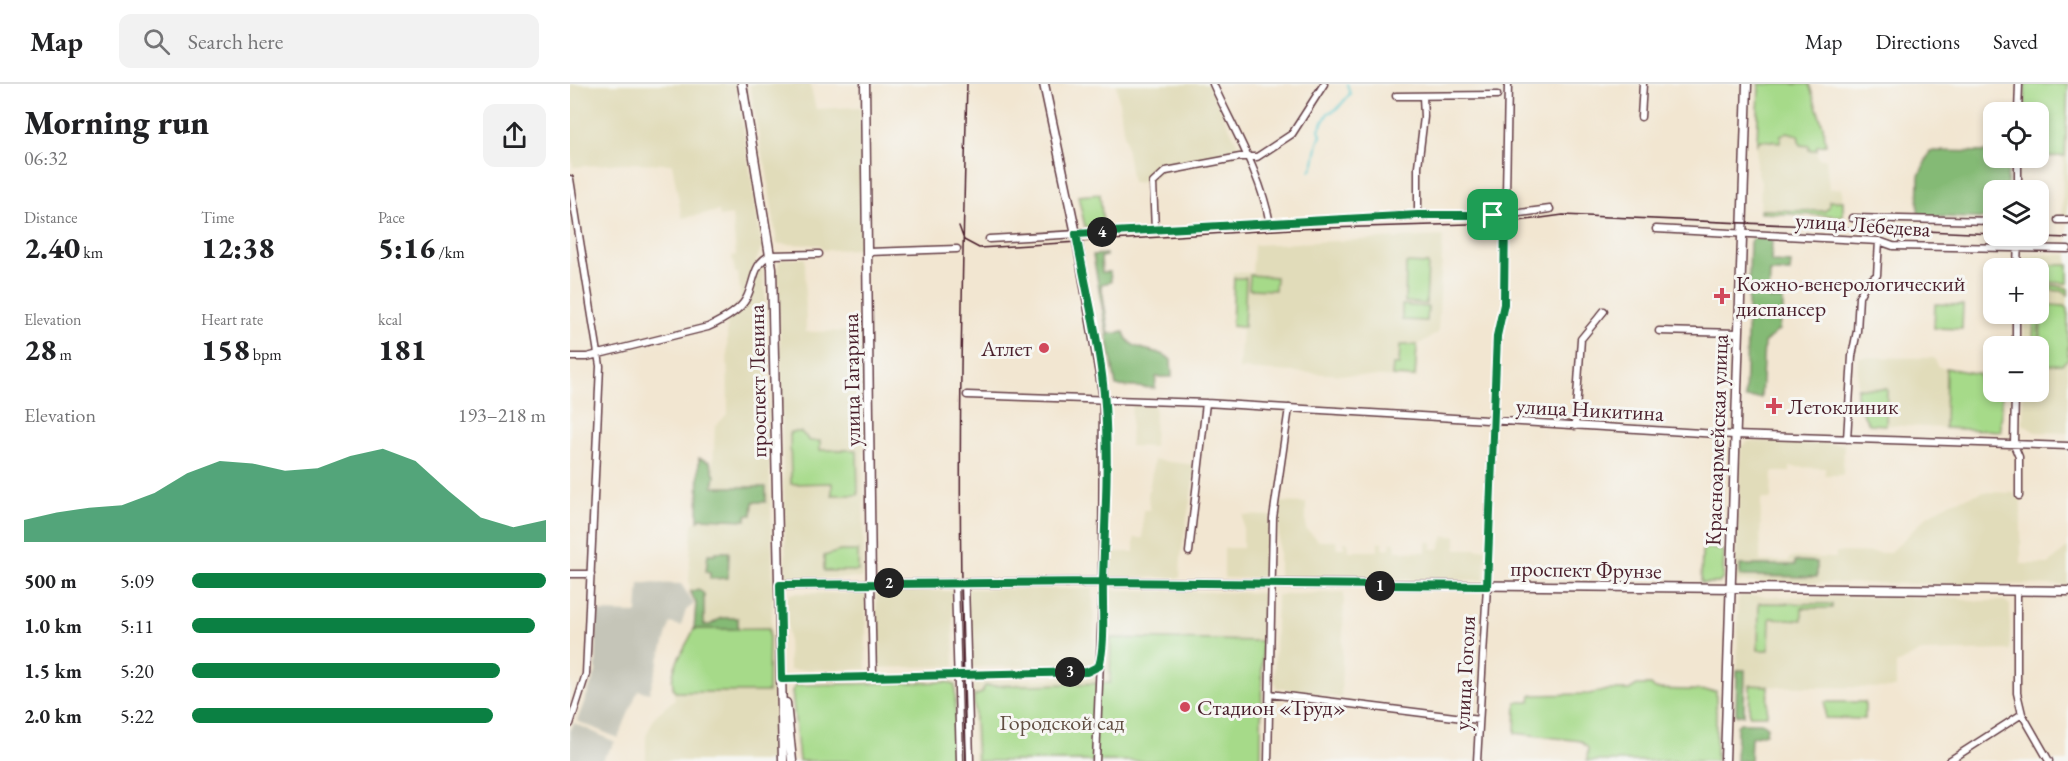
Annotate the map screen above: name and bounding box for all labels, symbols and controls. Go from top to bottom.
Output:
search box [119,14,539,68]
text: Map [30,23,83,59]
icon: search [140,25,173,58]
text: Search here [188,27,283,56]
text: Map [1805,28,1842,55]
text: Directions [1875,28,1960,55]
text: Saved [1993,28,2038,55]
text: Morning run [24,101,209,144]
map controls [1983,102,2049,402]
button: locate [1983,102,2049,168]
button: share [483,104,546,167]
text: 06:32 [24,145,67,171]
button: layers [1983,180,2049,246]
pin [1467,189,1518,240]
icon: arrive [1476,198,1509,231]
street label: улица Лебедева [1794,205,1932,244]
text: Distance [24,207,77,228]
text: Time [201,207,234,228]
text: Pace [378,207,405,228]
pin: 4 [1087,217,1117,247]
text: 4 [1098,221,1106,242]
text: 2.40 [24,228,80,267]
text: 12:38 [201,228,274,267]
text: 5:16 [378,228,435,267]
text: km [80,242,103,263]
text: /km [435,242,465,263]
button: + [1983,258,2049,324]
place label: Кожно-венерологический диспансер [1736,269,1966,323]
marker: Кожно-венерологический диспансер [1713,287,1731,305]
street label: проспект Ленина [742,304,773,458]
text: Elevation [24,309,82,330]
text: Heart rate [201,309,263,330]
text: kcal [378,309,402,330]
street label: улица Гагарина [836,313,867,447]
text: 28 [24,330,56,369]
text: 158 [201,330,250,369]
text: 181 [378,330,427,369]
street label: Красноармейская улица [1698,333,1735,546]
place label: Атлет [980,334,1032,363]
button: − [1983,336,2049,402]
marker: Атлет [1037,341,1051,355]
text: m [56,344,72,365]
text: bpm [250,344,282,365]
street label: улица Никитина [1515,391,1665,428]
place label: Летоклиник [1788,392,1899,421]
marker: Летоклиник [1765,397,1783,415]
text: Elevation [24,402,96,428]
text: 193–218 m [458,402,546,428]
street label: проспект Фрунзе [1510,554,1662,585]
text: 500 m [24,568,77,594]
text: 5:09 [120,568,154,594]
pin: 2 [874,568,904,598]
pin: 1 [1365,571,1395,601]
text: 2 [885,572,893,593]
text: 1 [1376,575,1384,596]
text: 1.0 km [24,613,82,639]
text: 5:11 [120,613,154,639]
street label: улица Гоголя [1447,615,1482,731]
pin: 3 [1055,657,1085,687]
text: 1.5 km [24,658,82,684]
text: 5:20 [120,658,154,684]
text: 3 [1066,661,1074,682]
place label: Стадион «Труд» [1197,693,1346,722]
marker: Стадион «Труд» [1178,700,1192,714]
text: 2.0 km [24,703,82,729]
text: 5:22 [120,703,154,729]
park label: Городской сад [999,708,1125,737]

